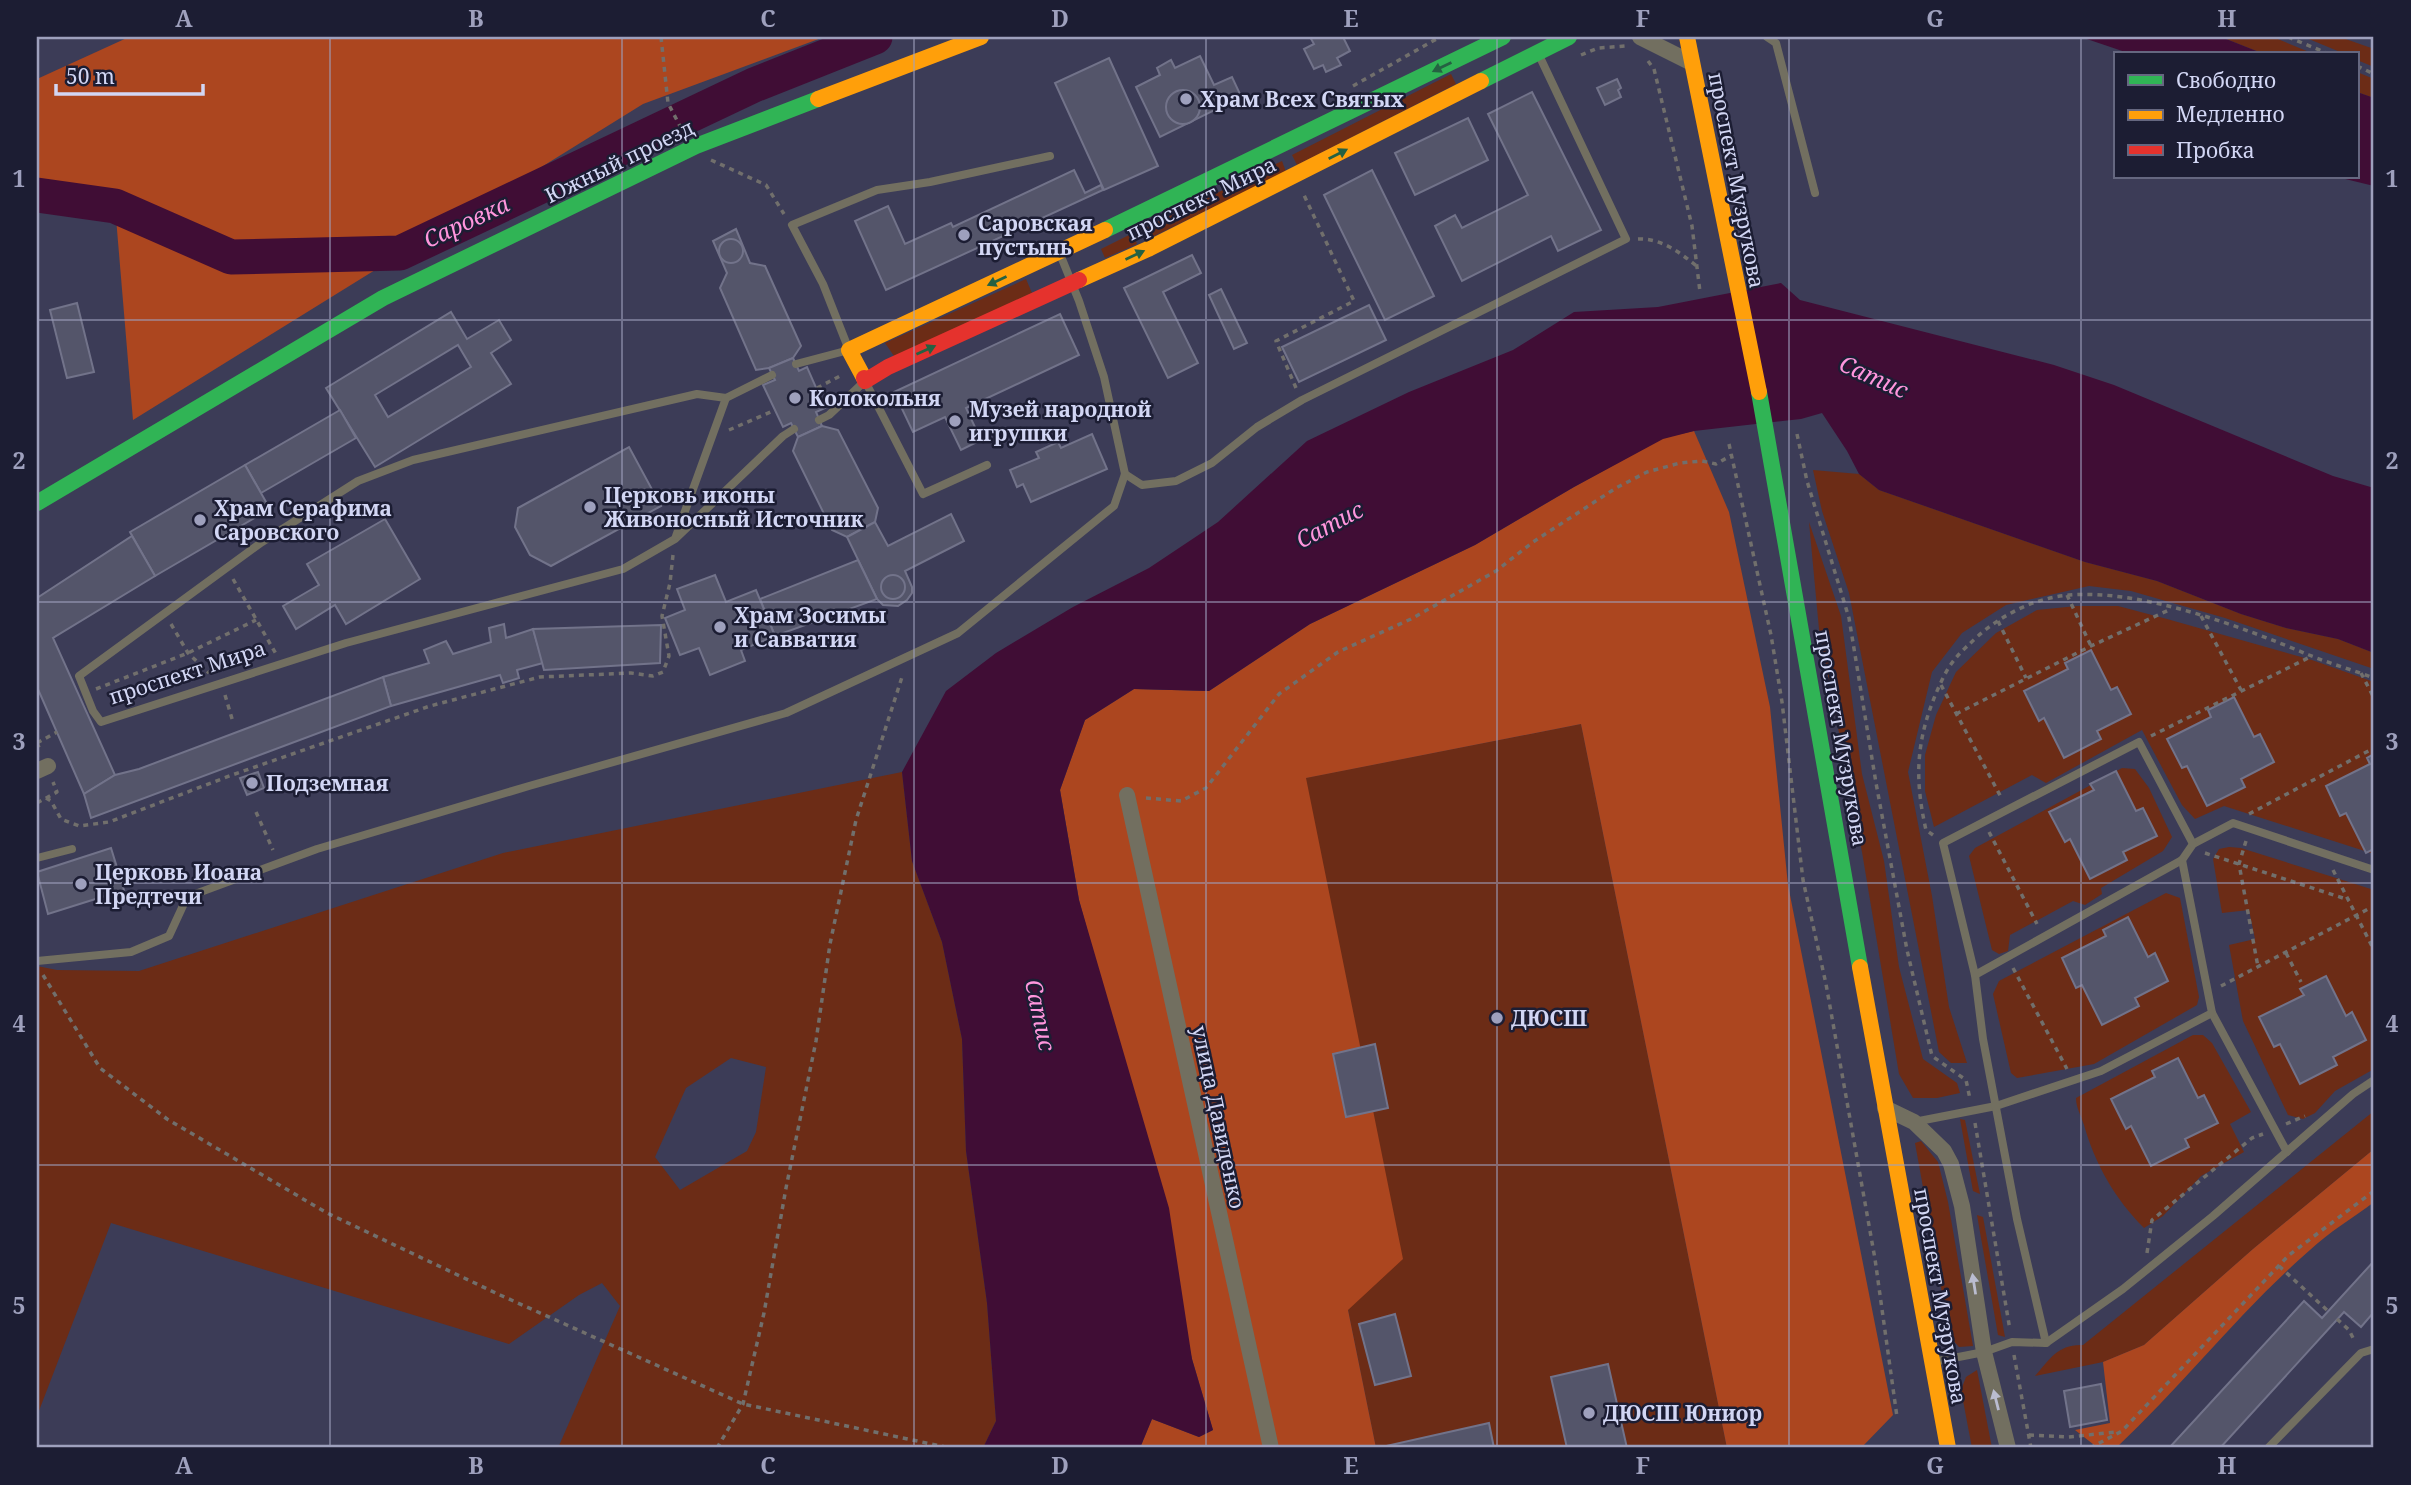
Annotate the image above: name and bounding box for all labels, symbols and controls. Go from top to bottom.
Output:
text: A [175,2,193,34]
text: B [468,2,484,34]
text: C [760,2,776,34]
text: D [1051,2,1069,34]
text: E [1343,2,1359,34]
text: F [1636,2,1650,34]
text: G [1926,2,1944,34]
text: H [2218,2,2237,34]
scale bar [56,52,203,96]
legend [2114,52,2358,178]
one-way arrow [1432,61,1452,72]
text: 50 m [66,62,115,90]
text: Свободно [2176,66,2276,94]
street label: проспект Музрукова [1702,70,1772,290]
place label: Храм Всех Святых [1200,85,1405,113]
marker: Храм Всех Святых [1178,91,1194,107]
text: Медленно [2176,100,2285,128]
street label: Южный проезд [540,113,698,209]
text: Пробка [2176,136,2255,164]
one-way arrow [1328,148,1348,159]
street label: проспект Мира [1121,150,1281,246]
text: 1 [13,162,26,194]
text: 1 [2386,162,2399,194]
water label: Саровка [418,187,514,255]
place label: Саровская пустынь [978,209,1093,261]
marker: Саровская пустынь [956,227,972,243]
one-way arrow [1124,250,1145,261]
one-way arrow [987,276,1008,287]
one-way arrow [916,344,936,356]
water label: Сатис [1834,347,1914,406]
place label: Колокольня [809,384,941,412]
marker: Колокольня [787,390,803,406]
place label: Музей народной игрушки [969,395,1151,447]
marker: Музей народной игрушки [947,413,963,429]
text: 2 [13,444,26,476]
text: 2 [2386,444,2399,476]
place label: Церковь иконы Живоносный Источник [604,481,864,533]
water label: Сатис [1289,492,1369,555]
place label: Храм Серафима Саровского [214,494,392,546]
marker: Церковь иконы Живоносный Источник [582,499,598,515]
marker: Храм Серафима Саровского [192,512,208,528]
place label: Храм Зосимы и Савватия [734,601,887,653]
marker: Храм Зосимы и Савватия [712,619,728,635]
street label: проспект Музрукова [1809,628,1875,848]
street label: проспект Мира [105,633,269,711]
text: 3 [13,725,26,757]
text: 3 [2386,725,2399,757]
place label: Подземная [266,769,389,797]
marker: Подземная [244,775,260,791]
place label: Церковь Иоана Предтечи [95,858,262,910]
marker: Церковь Иоана Предтечи [73,876,89,892]
water label: Сатис [1018,976,1064,1055]
place label: ДЮСШ [1511,1004,1587,1032]
text: 4 [13,1007,26,1039]
text: 4 [2386,1007,2399,1039]
marker: ДЮСШ [1489,1010,1505,1026]
street label: улица Давиденко [1186,1023,1252,1211]
street label: проспект Музрукова [1908,1186,1974,1406]
one-way arrow [1968,1273,1979,1295]
text: 5 [13,1289,26,1321]
text: 5 [2386,1289,2399,1321]
one-way arrow [1990,1389,2001,1411]
place label: ДЮСШ Юниор [1603,1399,1762,1427]
marker: ДЮСШ Юниор [1581,1405,1597,1421]
text: A [175,1449,193,1481]
text: B [468,1449,484,1481]
text: C [760,1449,776,1481]
text: D [1051,1449,1069,1481]
text: E [1343,1449,1359,1481]
text: F [1636,1449,1650,1481]
text: G [1926,1449,1944,1481]
text: H [2218,1449,2237,1481]

